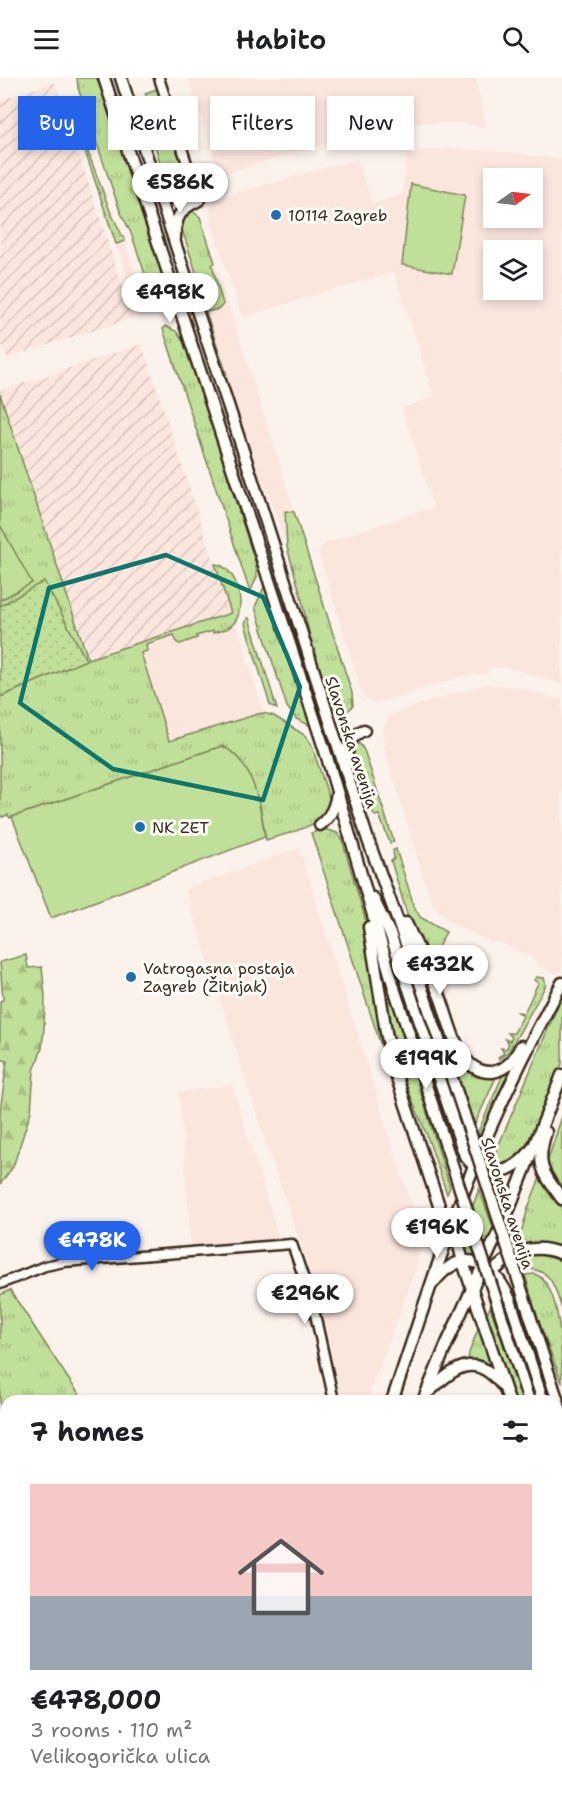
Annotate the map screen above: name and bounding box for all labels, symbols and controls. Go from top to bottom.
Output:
text: Habito [236,21,326,58]
icon: menu [30,23,63,56]
icon: search [499,23,532,56]
chip: Buy [18,96,96,150]
chip: Rent [108,96,198,150]
chip: Filters [210,96,315,150]
chip: New [327,96,414,150]
pin: €586K [138,163,222,214]
north arrow [483,168,543,228]
map controls [483,168,543,300]
text: €586K [146,169,214,195]
place label: 10114 Zagreb [288,205,387,226]
marker: 10114 Zagreb [269,208,283,222]
button: layers [483,240,543,300]
pin: €498K [128,273,212,324]
text: €498K [135,279,205,305]
street label: Slavonska avenija [320,674,383,811]
place label: NK ZET [152,817,209,838]
marker: NK ZET [133,820,147,834]
pin: €432K [398,945,482,996]
text: €432K [406,951,474,977]
place label: Vatrogasna postaja Zagreb (Žitnjak) [143,958,295,997]
marker: Vatrogasna postaja Zagreb (Žitnjak) [124,970,138,984]
pin: €199K [384,1039,468,1090]
text: €199K [394,1045,458,1071]
street label: Slavonska avenija [476,1135,539,1272]
pin: €196K [395,1208,479,1259]
text: €196K [405,1214,469,1240]
pin: €478K [50,1221,134,1272]
text: €478K [58,1227,126,1253]
pin: €296K [263,1274,347,1325]
text: €296K [271,1280,339,1306]
text: 7 homes [30,1414,144,1449]
icon: filters [499,1415,532,1448]
icon: home [227,1523,335,1631]
text: €478,000 [30,1682,162,1717]
text: 3 rooms · 110 m² [30,1717,193,1743]
text: Velikogorička ulica [30,1743,210,1769]

